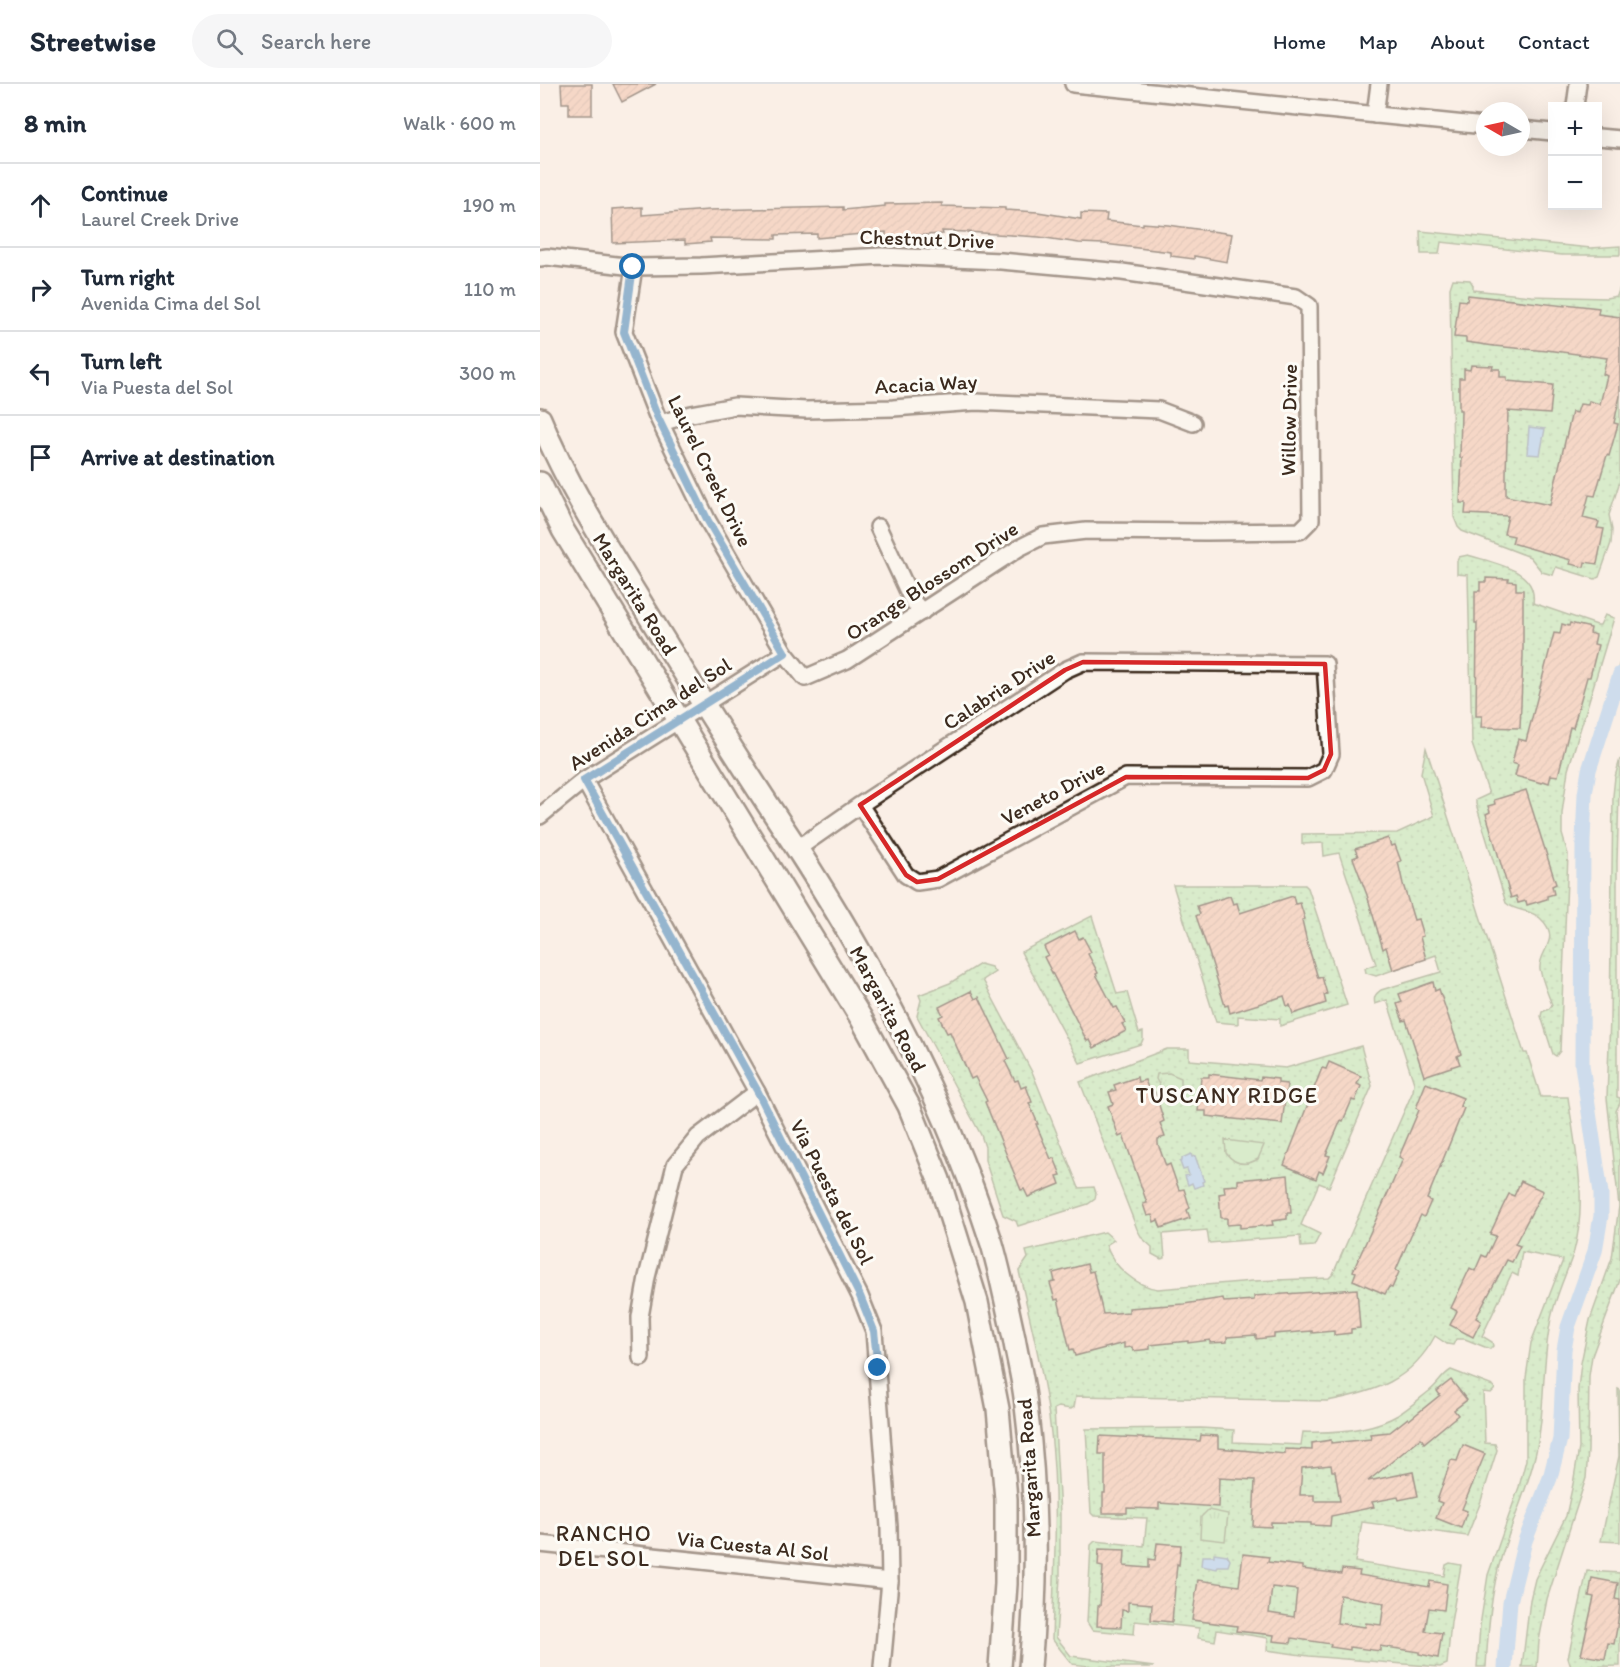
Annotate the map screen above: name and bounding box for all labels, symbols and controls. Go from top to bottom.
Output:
search box [192,14,612,68]
text: Streetwise [30,24,156,58]
icon: search [213,25,246,58]
text: Search here [261,28,371,55]
text: Home [1273,29,1326,54]
text: Map [1359,29,1398,54]
text: About [1431,29,1485,54]
text: Contact [1518,29,1590,54]
north arrow [1476,102,1530,156]
map controls [1548,102,1602,210]
button: + [1548,102,1602,156]
text: 8 min [24,107,86,139]
text: Walk · 600 m [403,111,516,135]
button: − [1548,156,1602,210]
text: Continue [81,180,168,207]
icon: ahead [24,189,57,222]
text: 190 m [463,193,516,217]
text: Laurel Creek Drive [81,207,239,231]
street label: Chestnut Drive [859,224,995,253]
route start [619,253,645,279]
text: Turn right [81,264,175,291]
icon: right [24,273,57,306]
text: 110 m [464,277,516,301]
text: Avenida Cima del Sol [81,291,261,315]
text: Turn left [81,348,162,375]
icon: left [24,357,57,390]
text: 300 m [459,361,516,385]
street label: Willow Drive [1275,364,1302,476]
street label: Acacia Way [874,368,978,399]
text: Via Puesta del Sol [81,375,233,399]
street label: Laurel Creek Drive [663,391,758,551]
icon: arrive [24,441,57,474]
text: Arrive at destination [81,444,275,471]
street label: Orange Blossom Drive [841,516,1023,646]
street label: Margarita Road [588,528,683,660]
street label: Calabria Drive [938,644,1059,735]
street label: Avenida Cima del Sol [564,652,736,775]
street label: Veneto Drive [997,755,1109,830]
street label: Margarita Road [845,941,932,1076]
district label: TUSCANY RIDGE [1136,1082,1318,1109]
street label: Via Puesta del Sol [785,1115,880,1269]
route end [864,1354,890,1380]
street label: Margarita Road [1011,1398,1046,1538]
district label: RANCHO DEL SOL [556,1520,652,1572]
street label: Via Cuesta Al Sol [676,1525,830,1566]

